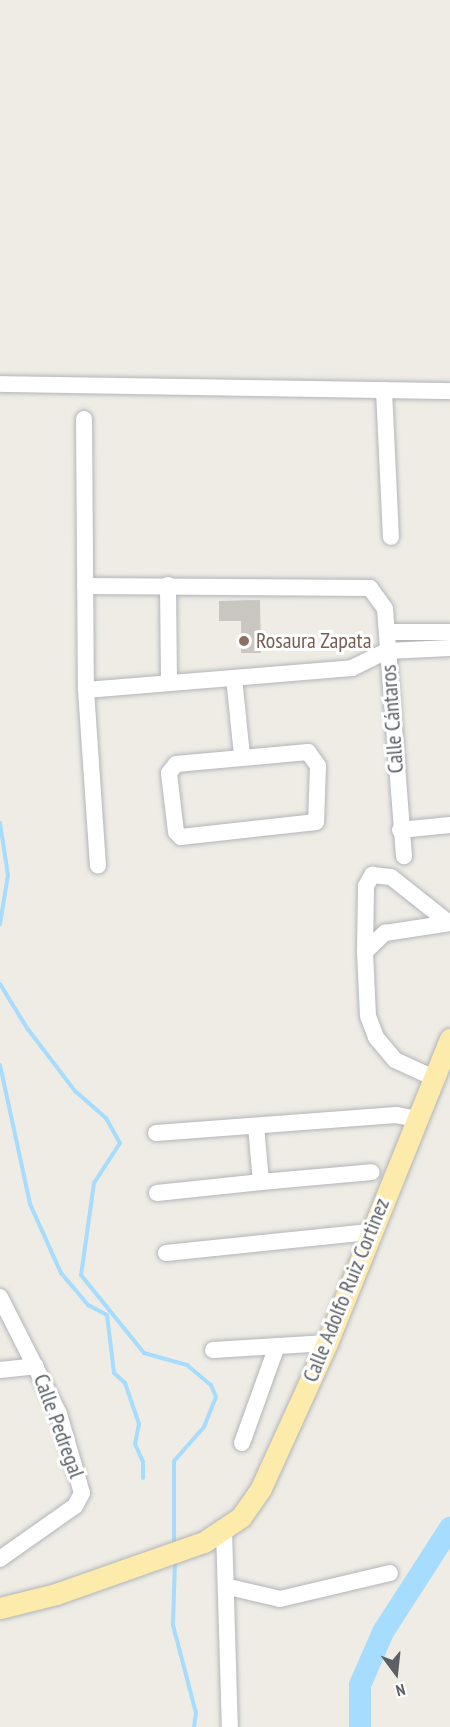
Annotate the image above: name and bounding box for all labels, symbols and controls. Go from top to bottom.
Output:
place label: Rosaura Zapata [256,628,372,654]
marker: Rosaura Zapata [237,634,251,648]
street label: Calle Cántaros [375,664,409,774]
street label: Calle Adolfo Ruiz Cortinez [297,1194,395,1386]
street label: Calle Pedregal [28,1370,90,1482]
north arrow [366,1643,426,1703]
text: N [394,1680,407,1701]

